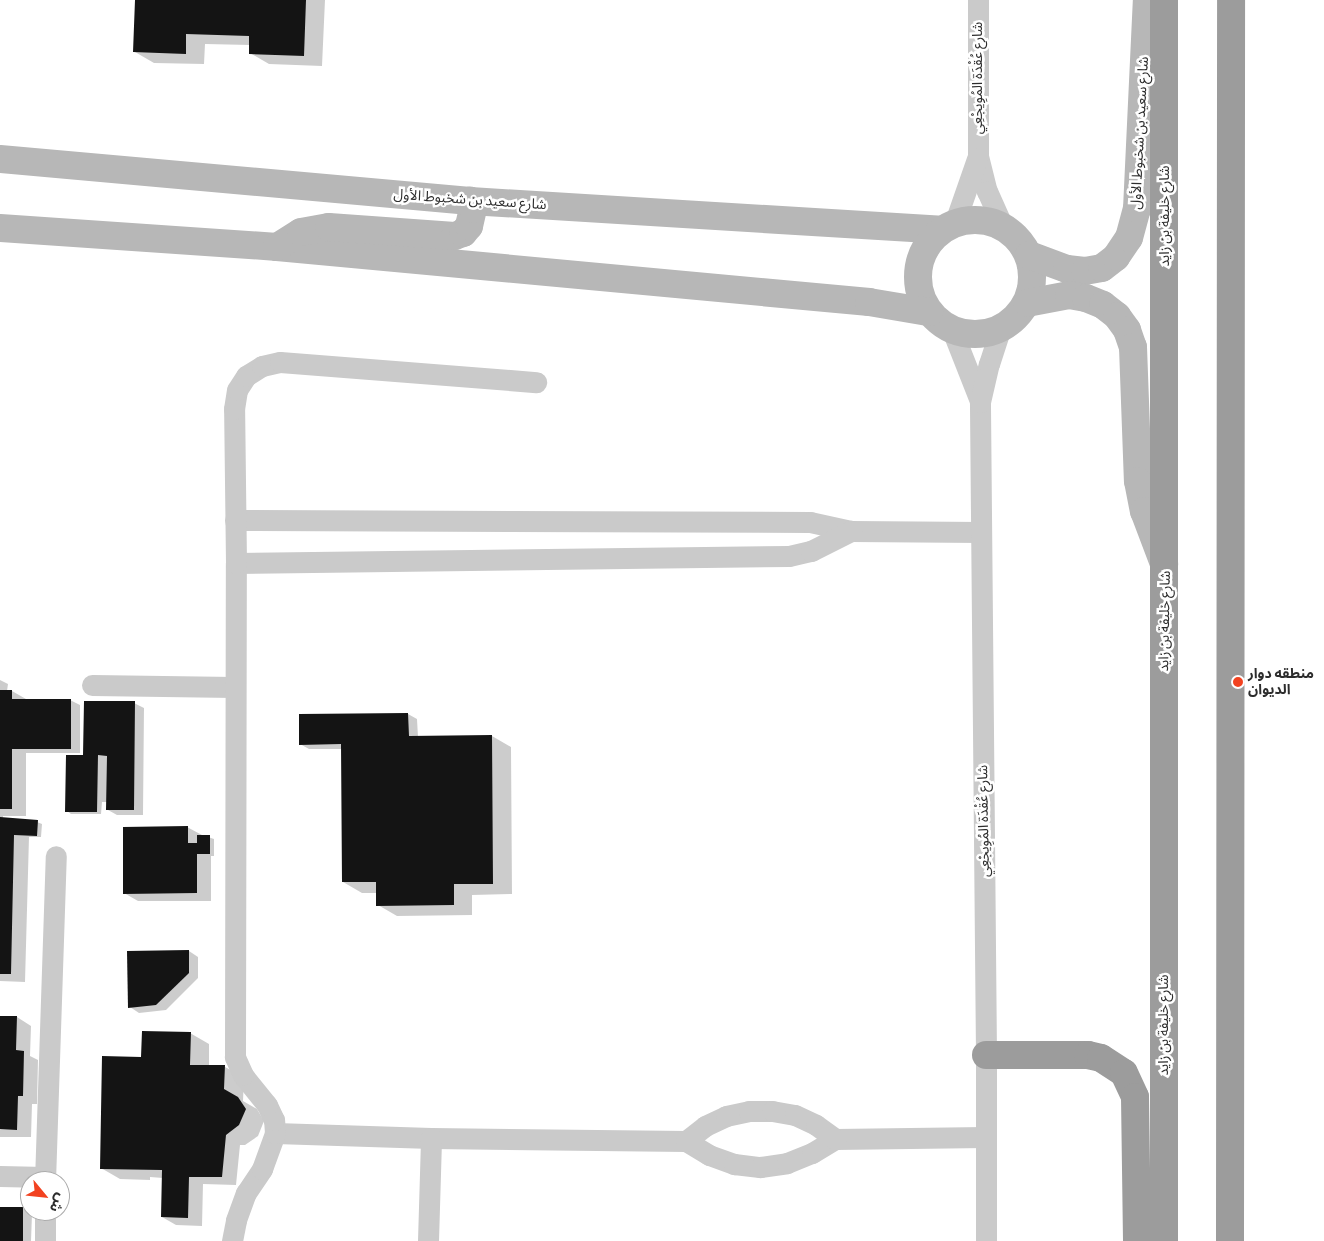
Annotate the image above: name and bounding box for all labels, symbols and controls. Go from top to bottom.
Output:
street label: شارع عُقْدَة المُوِيجْعِي [970,22,986,134]
street label: شارع سعيد بن شخبوط الأول [1128,56,1152,210]
street label: شارع خليفة بن زايد [1157,166,1173,266]
street label: شارع سعيد بن شخبوط الأول [393,186,547,214]
street label: شارع خليفة بن زايد [1156,570,1174,672]
place label: منطقه دوار الديوان [1248,666,1314,699]
marker: منطقه دوار الديوان [1232,676,1244,688]
street label: شارع عُقْدَة المُوِيجْعِي [975,765,993,877]
street label: شارع خليفة بن زايد [1156,975,1172,1075]
north arrow [20,1171,70,1221]
text: ش [44,1189,71,1216]

